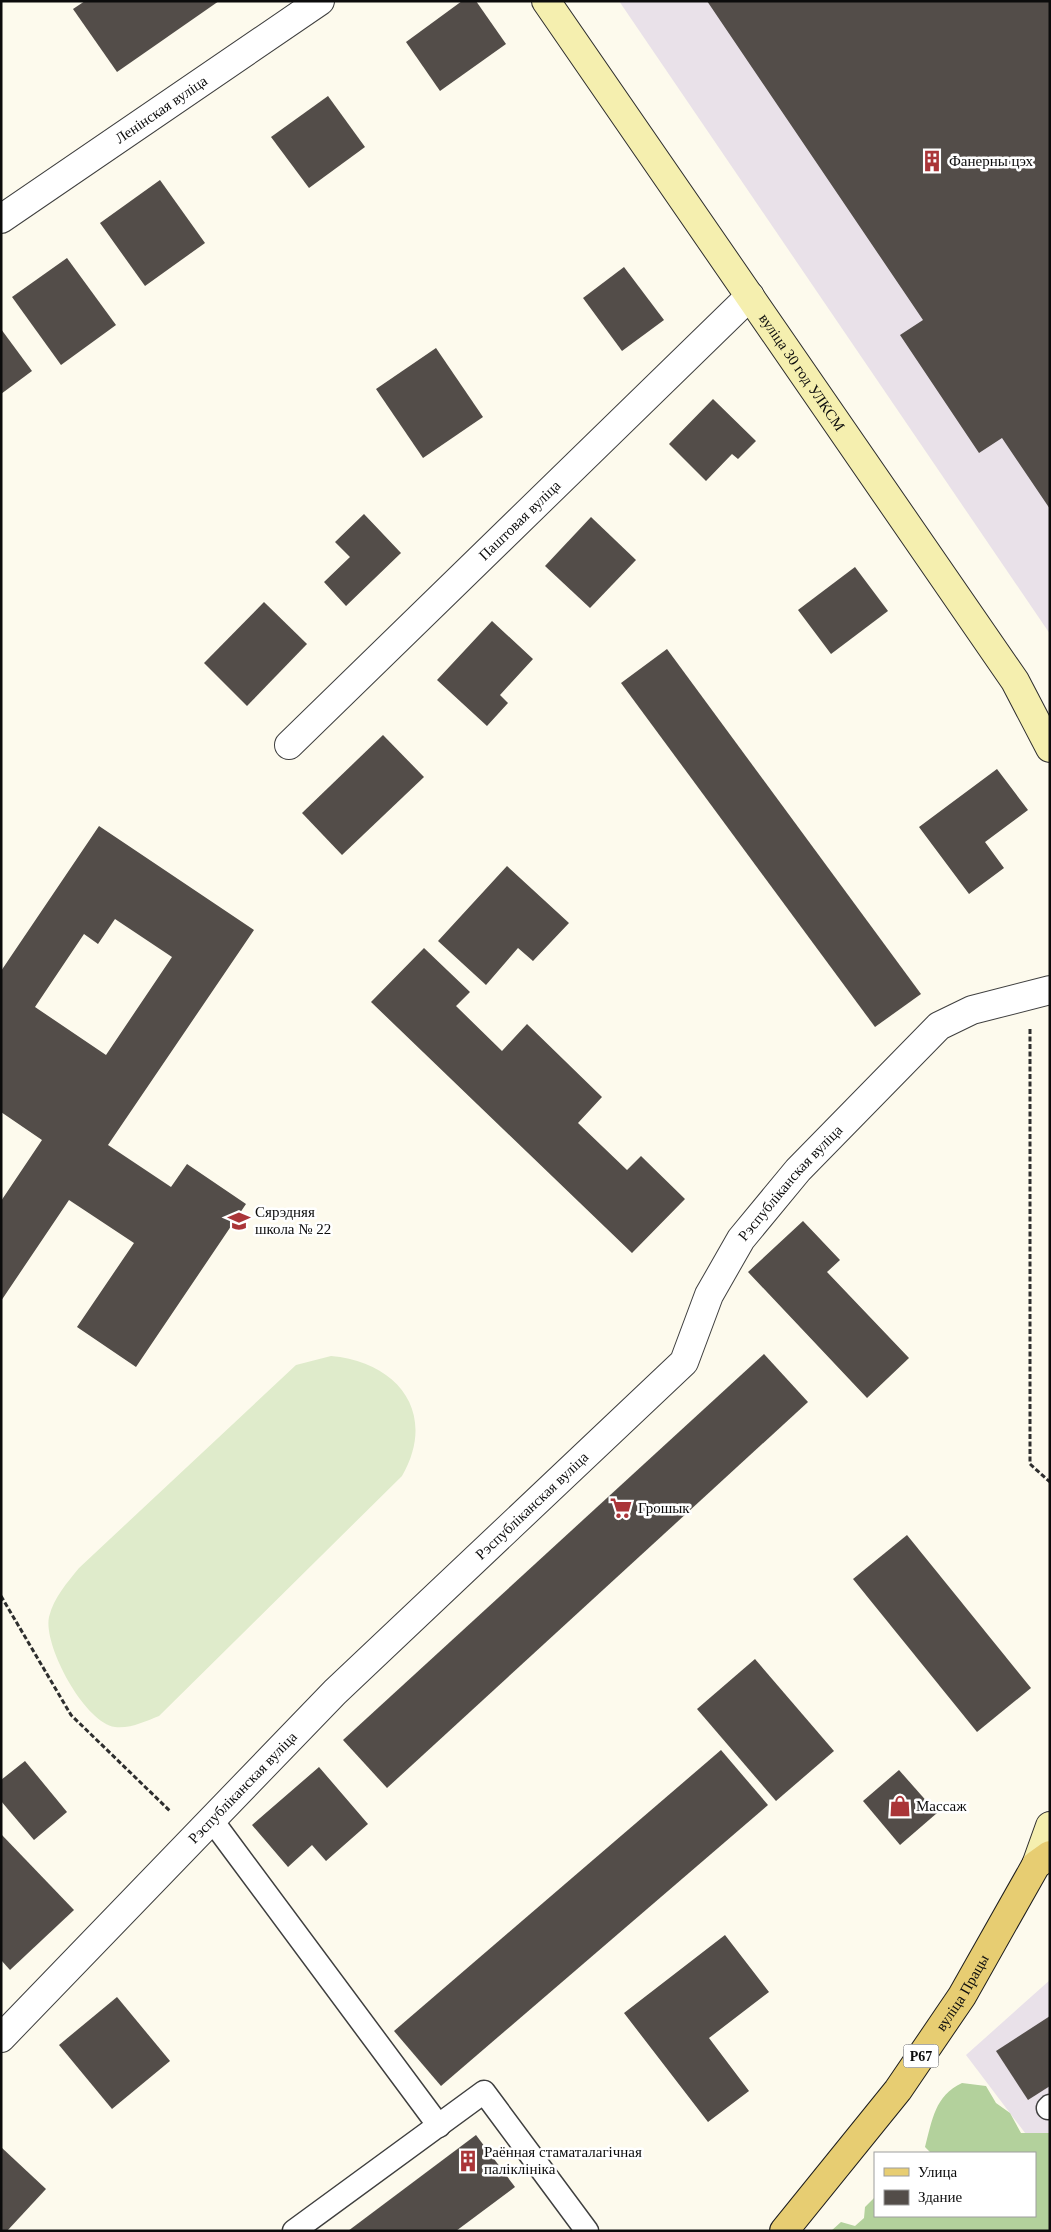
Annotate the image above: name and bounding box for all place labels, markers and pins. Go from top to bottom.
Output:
building icon: Фанерны цэх [919,148,945,174]
place label: Фанерны цэх [949,153,1033,169]
place label: Сярэдняя школа № 22 [255,1204,331,1237]
school or university icon: Сярэдняя школа № 22 [226,1208,252,1234]
supermarket icon: Грошык [608,1495,634,1521]
place label: Грошык [638,1500,690,1516]
shop icon: Массаж [887,1793,913,1819]
place label: Массаж [916,1798,967,1814]
place label: Раённая стаматалагічная паліклініка [484,2144,642,2177]
building icon: Раённая стаматалагічная паліклініка [455,2148,481,2174]

